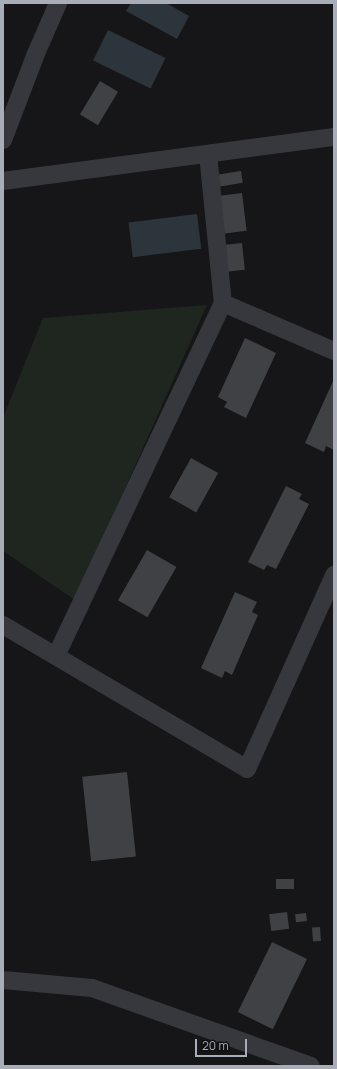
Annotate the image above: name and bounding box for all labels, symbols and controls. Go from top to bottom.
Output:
scale bar [197,1031,249,1057]
text: 20 m [202,1037,229,1054]

